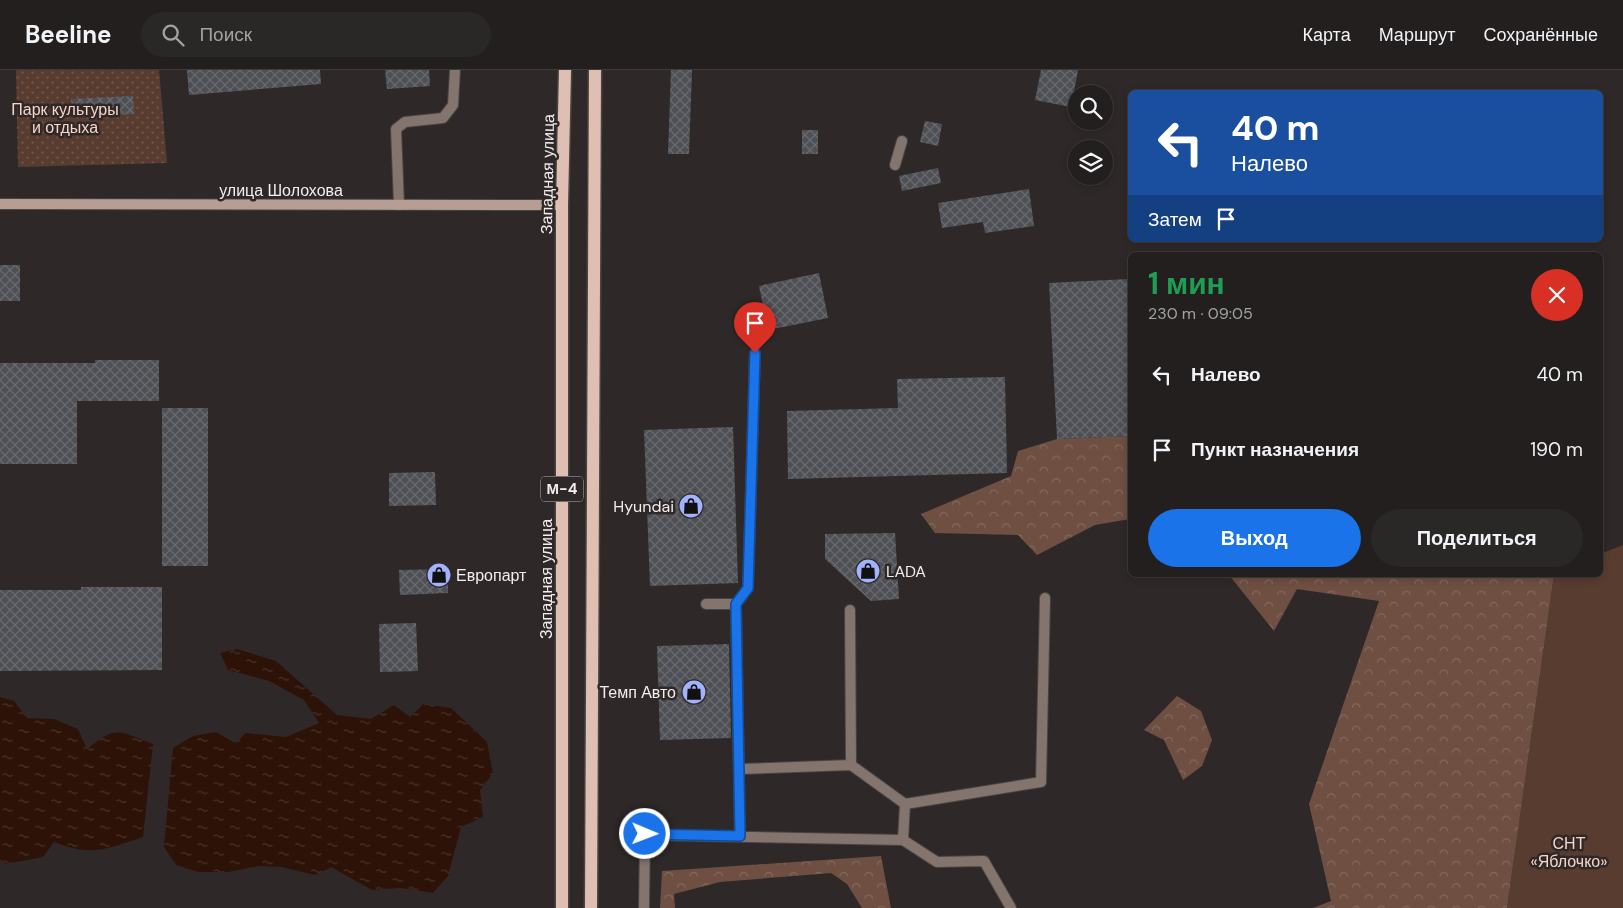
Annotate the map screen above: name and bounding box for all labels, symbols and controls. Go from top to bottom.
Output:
search box [141,12,491,57]
text: Beeline [25,19,111,50]
icon: search [159,21,187,49]
text: Поиск [199,22,252,47]
text: Карта [1303,23,1351,47]
text: Маршрут [1379,23,1455,47]
text: Сохранённые [1483,23,1598,47]
map controls [1068,85,1113,185]
button: search [1068,85,1113,130]
park label: Парк культуры и отдыха [11,99,119,138]
text: 40 m [1231,105,1320,151]
icon: left [1148,110,1213,175]
street label: Западная улица [536,114,559,234]
button: layers [1068,140,1113,185]
text: Налево [1231,149,1308,178]
street label: улица Шолохова [219,180,343,201]
icon: arrive [1212,205,1240,233]
text: Затем [1148,207,1202,232]
text: 1 мин [1148,264,1225,303]
button: close [1531,269,1583,321]
pin [734,302,776,353]
text: 230 m · 09:05 [1148,303,1253,324]
icon: arrive [741,309,769,337]
icon: left [1148,361,1176,389]
text: Налево [1191,362,1261,387]
text: 40 m [1536,362,1583,387]
icon: arrive [1148,436,1176,464]
text: Пункт назначения [1191,437,1359,462]
text: 190 m [1530,437,1583,462]
road number: М-4 [541,476,583,502]
shop icon: Hyundai [678,493,704,519]
place label: Hyundai [613,496,674,517]
button: Выход [1148,509,1361,567]
button: Поделиться [1371,509,1583,567]
street label: Западная улица [536,519,557,639]
shop icon: LADA [855,558,881,584]
place label: LADA [886,561,926,582]
shop icon: Европарт [426,562,452,588]
place label: Европарт [456,565,527,586]
shop icon: Темп Авто [681,679,707,705]
place label: Темп Авто [599,682,676,703]
position arrow [618,807,670,859]
park label: СНТ «Яблочко» [1531,833,1607,872]

